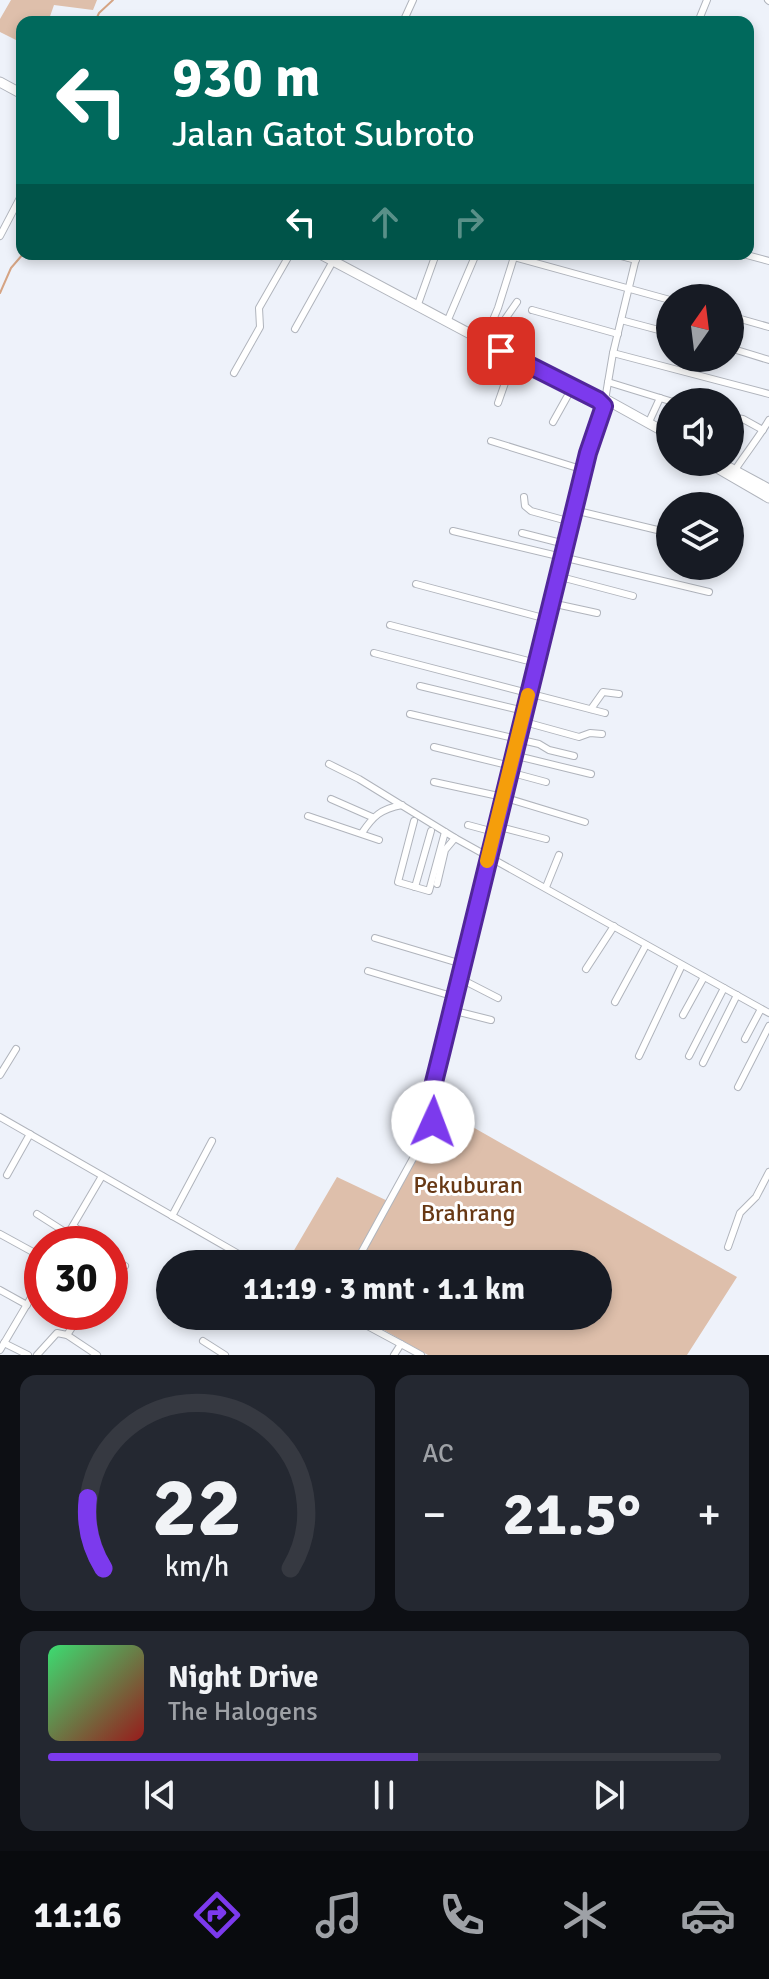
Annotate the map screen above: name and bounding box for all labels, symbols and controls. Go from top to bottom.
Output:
text: 930 m [172,43,320,112]
icon: left [40,48,144,152]
text: Jalan Gatot Subroto [172,112,475,157]
icon: left [279,200,323,244]
icon: ahead [363,200,407,244]
icon: right [447,200,491,244]
north arrow [656,284,744,372]
map controls [656,284,744,580]
pin [467,317,535,385]
icon: arrive [479,329,523,373]
button: sound [656,388,744,476]
button: layers [656,492,744,580]
position arrow [391,1080,475,1164]
park label: Pekuburan Brahrang [413,1170,523,1228]
speed limit sign: 30 [24,1226,128,1330]
text: 11:19 · 3 mnt · 1.1 km [243,1271,525,1308]
text: AC [423,1438,454,1470]
text: 22 [152,1457,242,1559]
text: 21.5° [503,1478,641,1552]
text: − [423,1488,446,1542]
text: + [697,1488,721,1542]
text: km/h [165,1549,230,1584]
text: Night Drive [168,1659,318,1696]
text: The Halogens [168,1696,318,1728]
icon: previous [138,1773,182,1817]
icon: pause [362,1773,406,1817]
icon: next [587,1773,631,1817]
icon: directions [189,1887,245,1943]
icon: music [311,1887,367,1943]
icon: phone [434,1887,490,1943]
icon: climate [557,1887,613,1943]
icon: car [680,1887,736,1943]
text: 11:16 [33,1893,122,1938]

